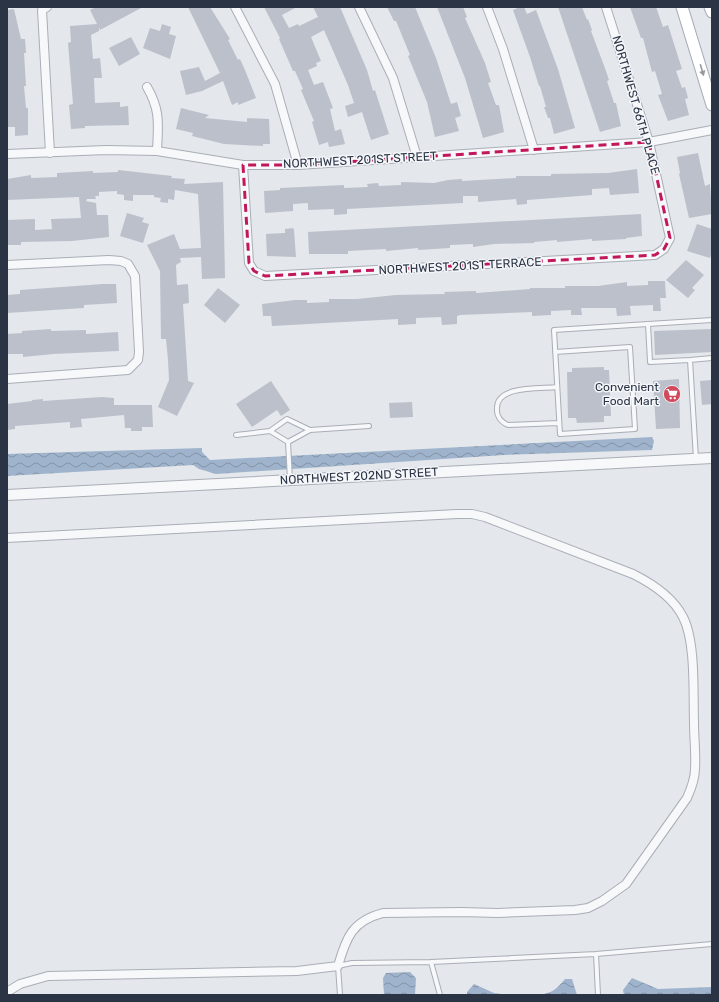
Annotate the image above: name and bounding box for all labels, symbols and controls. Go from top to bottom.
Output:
street label: NORTHWEST 66TH PLACE [609,34,663,176]
one-way arrow [699,64,705,76]
street label: NORTHWEST 201ST STREET [283,149,437,171]
street label: NORTHWEST 201ST TERRACE [378,255,542,277]
place label: Convenient Food Mart [595,380,659,408]
supermarket icon: Convenient Food Mart [662,384,682,404]
street label: NORTHWEST 202ND STREET [279,465,439,487]

